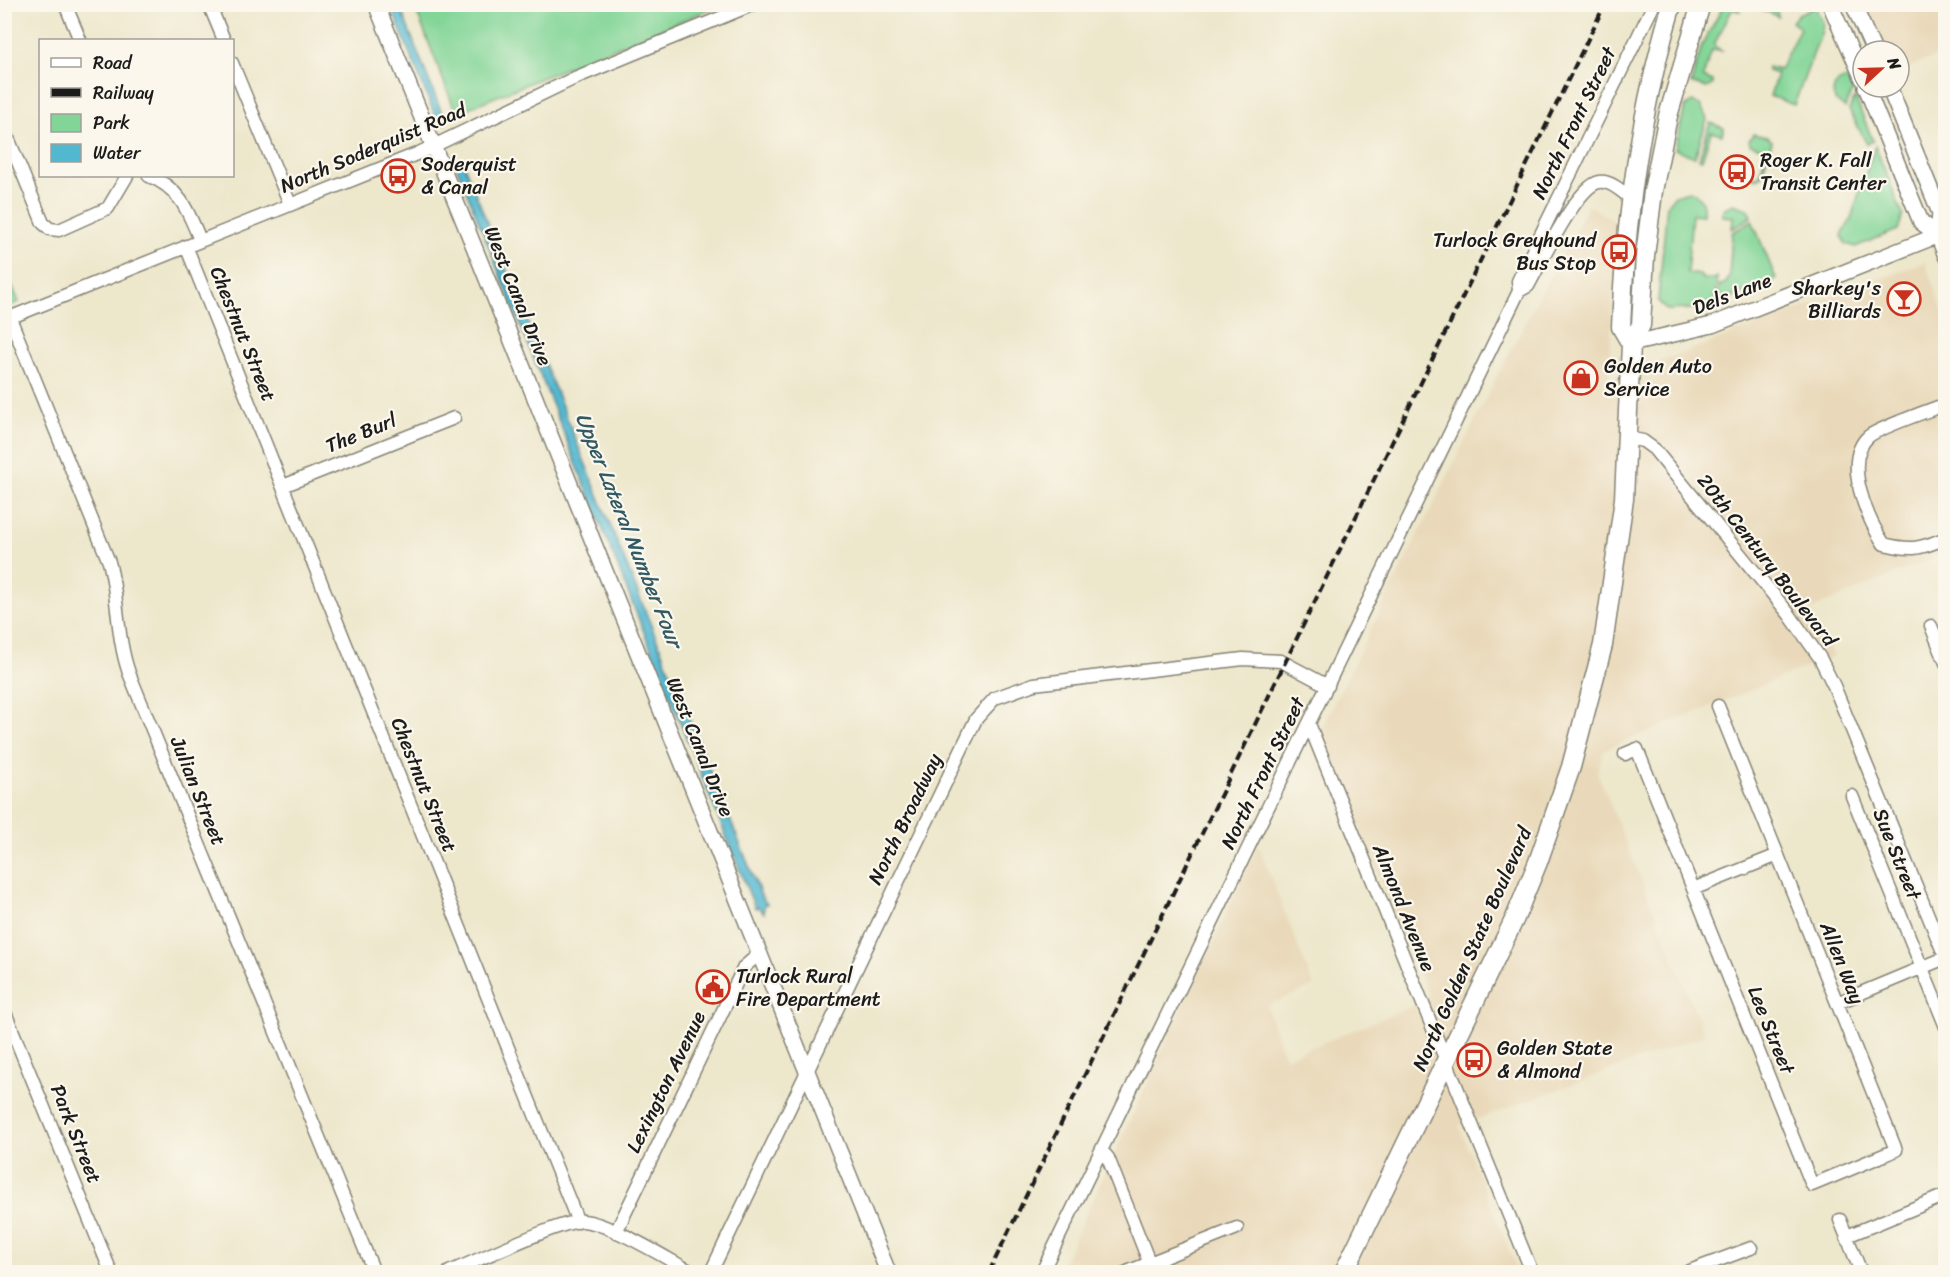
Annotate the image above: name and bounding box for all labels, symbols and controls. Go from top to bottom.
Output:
legend [39,39,234,177]
north arrow [1851,39,1911,99]
street label: North Front Street [1522,40,1627,205]
text: Road [93,47,133,79]
text: N [1879,52,1910,75]
text: Railway [93,77,155,109]
street label: North Soderquist Road [274,92,473,203]
text: Park [93,107,130,139]
text: Water [93,137,142,169]
place label: Roger K. Fall Transit Center [1760,143,1887,201]
place label: Soderquist & Canal [421,147,517,205]
bus stop icon: Roger K. Fall Transit Center [1719,154,1755,190]
bus stop icon: Soderquist & Canal [380,158,416,194]
street label: West Canal Drive [474,221,562,371]
place label: Turlock Greyhound Bus Stop [1433,223,1597,281]
bus stop icon: Turlock Greyhound Bus Stop [1601,234,1637,270]
street label: Chestnut Street [200,261,286,407]
street label: Dels Lane [1687,263,1777,325]
place label: Sharkey's Billiards [1792,271,1882,329]
bar icon: Sharkey's Billiards [1886,281,1922,317]
place label: Golden Auto Service [1604,349,1712,407]
shop icon: Golden Auto Service [1563,360,1599,396]
street label: The Burl [320,403,402,463]
water label: Upper Lateral Number Four [564,407,695,657]
street label: 20th Century Boulevard [1688,465,1847,656]
street label: West Canal Drive [656,672,744,822]
street label: North Front Street [1211,690,1316,855]
street label: Chestnut Street [381,712,467,858]
street label: Julian Street [160,730,236,851]
street label: North Broadway [858,747,952,891]
street label: Sue Street [1863,803,1932,906]
street label: North Golden State Boulevard [1402,820,1542,1077]
street label: Almond Avenue [1362,838,1446,977]
street label: Allen Way [1809,915,1875,1010]
place label: Turlock Rural Fire Department [736,959,881,1017]
public building icon: Turlock Rural Fire Department [695,969,731,1005]
street label: Lee Street [1737,981,1805,1080]
street label: Lexington Avenue [616,1005,716,1159]
place label: Golden State & Almond [1497,1031,1613,1089]
bus stop icon: Golden State & Almond [1456,1042,1492,1078]
street label: Park Street [40,1079,112,1189]

